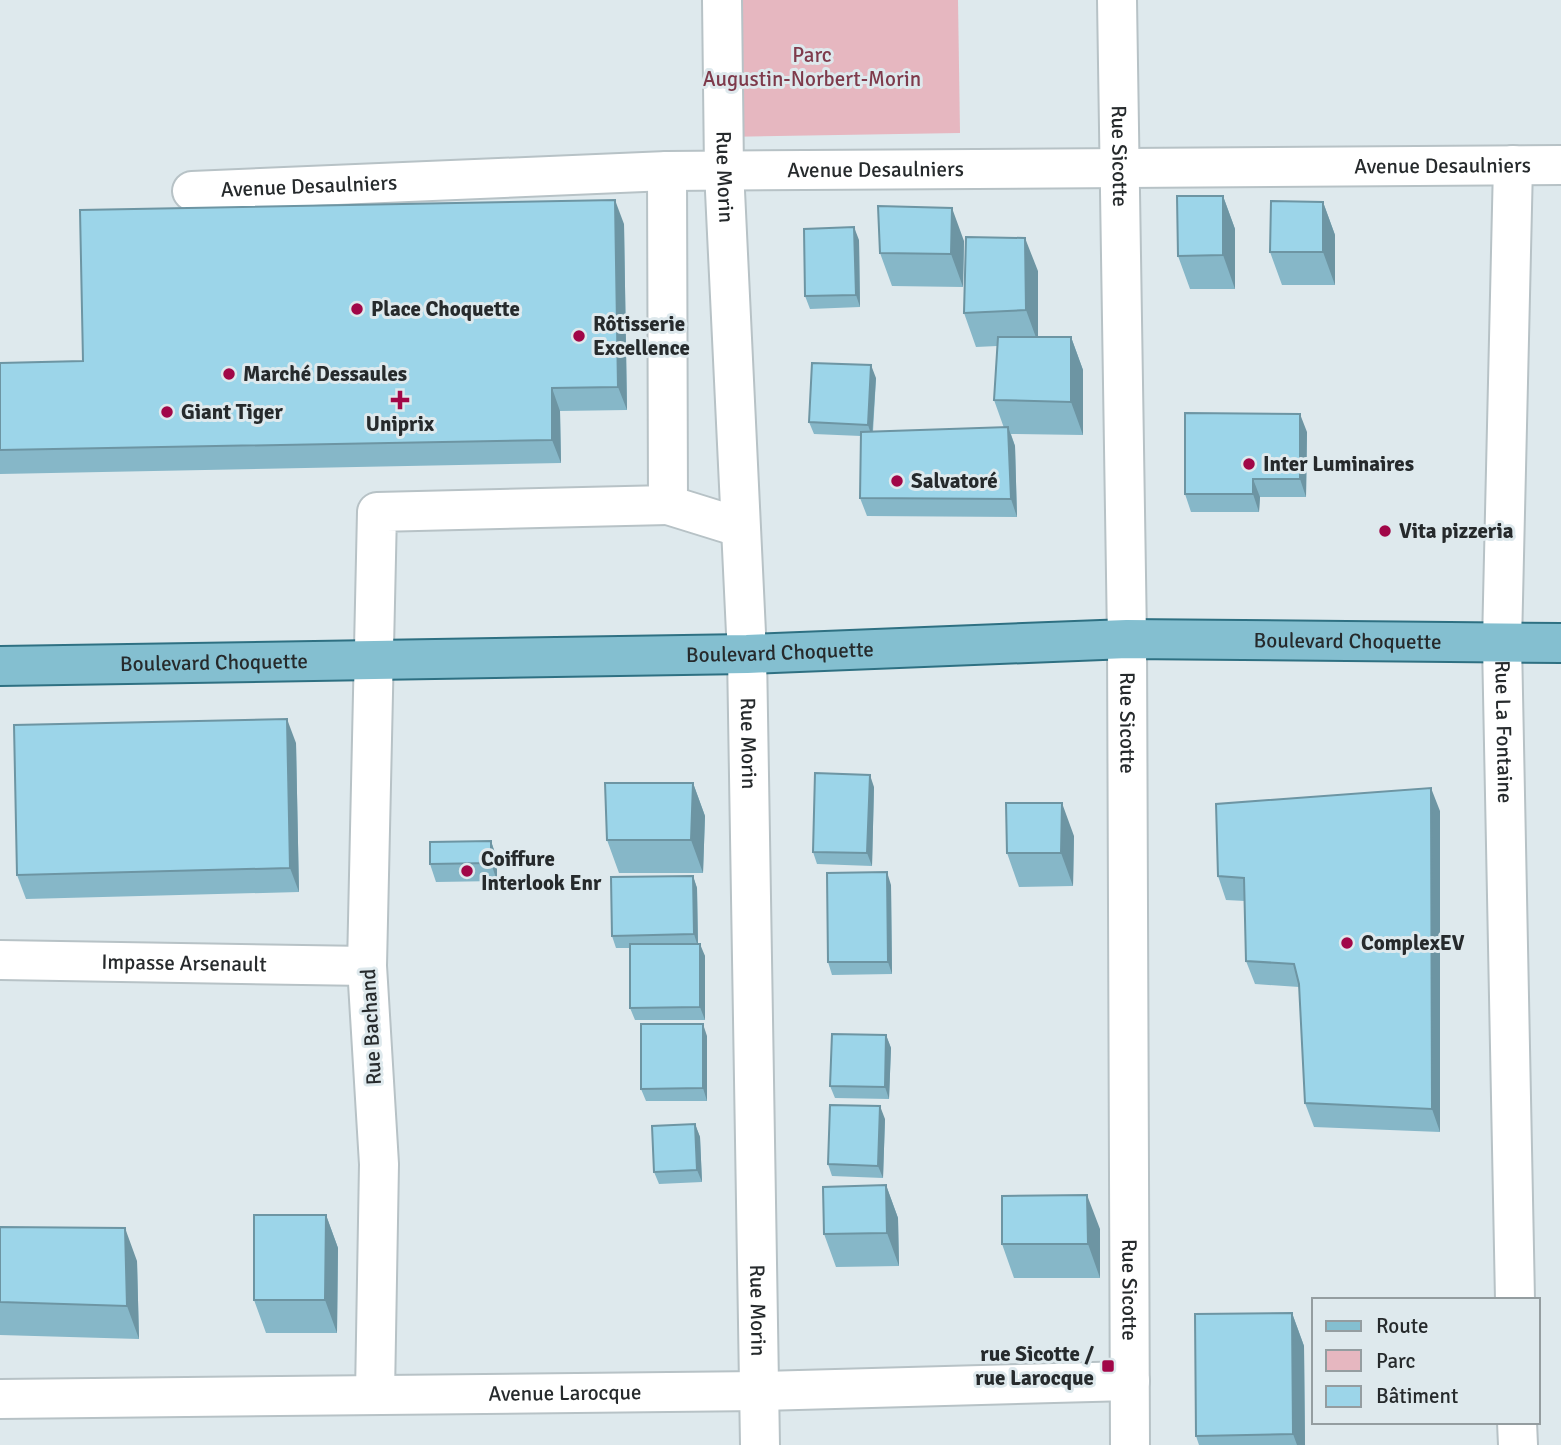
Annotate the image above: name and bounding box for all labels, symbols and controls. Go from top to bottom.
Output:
park label: Parc Augustin-Norbert-Morin [703,42,921,92]
street label: Rue Sicotte [1106,105,1133,207]
street label: Rue Morin [711,131,739,223]
street label: Avenue Desaulniers [1354,152,1531,179]
street label: Avenue Desaulniers [787,156,964,183]
street label: Avenue Desaulniers [220,169,398,203]
place label: Place Choquette [371,296,520,322]
marker: Place Choquette [349,301,365,317]
place label: Rôtisserie Excellence [593,311,690,361]
marker: Rôtisserie Excellence [571,328,587,344]
place label: Marché Dessaules [243,361,407,387]
marker: Marché Dessaules [221,366,237,382]
marker: Uniprix [392,392,408,408]
place label: Giant Tiger [181,399,283,425]
marker: Giant Tiger [159,404,175,420]
place label: Uniprix [366,411,435,437]
place label: Inter Luminaires [1263,451,1414,477]
marker: Inter Luminaires [1241,456,1257,472]
place label: Salvatoré [911,468,998,494]
marker: Salvatoré [889,473,905,489]
place label: Vita pizzeria [1399,518,1514,544]
marker: Vita pizzeria [1377,523,1393,539]
street label: Boulevard Choquette [1253,627,1442,655]
street label: Boulevard Choquette [686,636,874,668]
street label: Boulevard Choquette [120,648,308,677]
street label: Rue La Fontaine [1489,660,1518,804]
street label: Rue Sicotte [1114,672,1141,774]
street label: Rue Morin [735,697,762,790]
place label: Coiffure Interlook Enr [481,846,602,896]
marker: Coiffure Interlook Enr [459,863,475,879]
place label: ComplexEV [1361,930,1465,956]
marker: ComplexEV [1339,935,1355,951]
street label: Impasse Arsenault [101,949,267,977]
street label: Rue Bachand [355,968,387,1086]
street label: Rue Sicotte [1116,1239,1143,1341]
street label: Rue Morin [744,1264,772,1357]
legend [1312,1298,1540,1424]
text: Route [1376,1313,1428,1339]
place label: rue Sicotte / rue Larocque [975,1341,1095,1391]
text: Parc [1376,1348,1415,1374]
marker: rue Sicotte / rue Larocque [1100,1358,1116,1374]
street label: Avenue Larocque [488,1379,642,1407]
text: Bâtiment [1376,1383,1458,1409]

